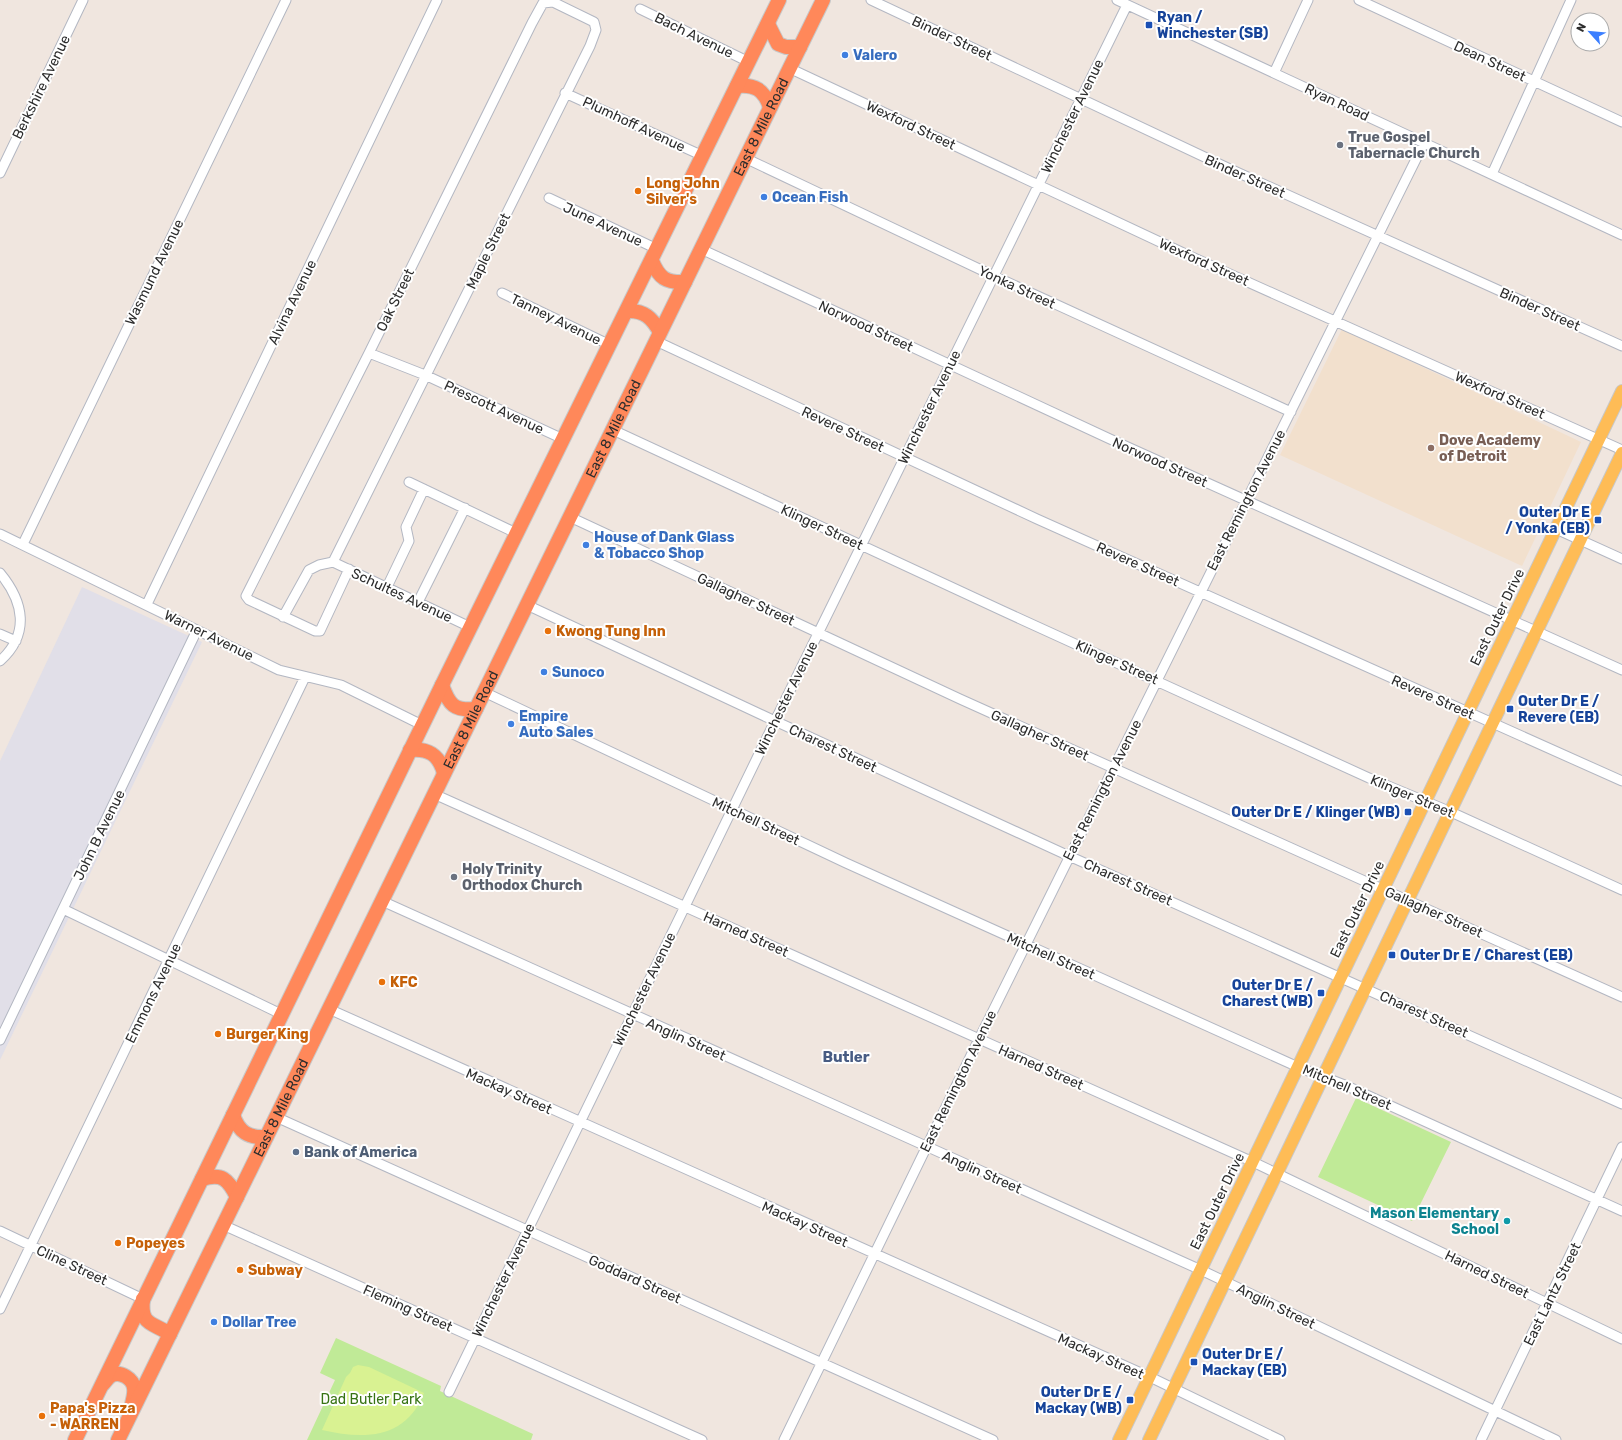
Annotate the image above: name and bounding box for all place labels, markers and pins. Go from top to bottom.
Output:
place label: Ryan / Winchester (SB) [1157,9,1268,42]
marker: Ryan / Winchester (SB) [1144,20,1154,30]
place label: Valero [853,47,897,64]
marker: Valero [840,50,850,60]
place label: True Gospel Tabernacle Church [1348,129,1480,162]
marker: True Gospel Tabernacle Church [1335,140,1345,150]
place label: Long John Silver's [646,175,720,208]
marker: Long John Silver's [633,186,643,196]
place label: Ocean Fish [772,189,848,206]
marker: Ocean Fish [759,192,769,202]
place label: Dove Academy of Detroit [1439,432,1541,465]
marker: Dove Academy of Detroit [1426,443,1436,453]
place label: Outer Dr E / Yonka (EB) [1505,504,1590,537]
marker: Outer Dr E / Yonka (EB) [1593,515,1603,525]
place label: House of Dank Glass & Tobacco Shop [594,529,735,562]
marker: House of Dank Glass & Tobacco Shop [581,540,591,550]
place label: Kwong Tung Inn [556,623,666,640]
marker: Kwong Tung Inn [543,626,553,636]
place label: Sunoco [552,664,605,681]
marker: Sunoco [539,667,549,677]
place label: Outer Dr E / Revere (EB) [1518,693,1600,726]
marker: Outer Dr E / Revere (EB) [1505,704,1515,714]
place label: Empire Auto Sales [519,708,594,741]
marker: Empire Auto Sales [506,719,516,729]
place label: Outer Dr E / Klinger (WB) [1231,804,1400,821]
marker: Outer Dr E / Klinger (WB) [1403,807,1413,817]
place label: Holy Trinity Orthodox Church [462,861,582,894]
marker: Holy Trinity Orthodox Church [449,872,459,882]
place label: Outer Dr E / Charest (EB) [1400,947,1573,964]
marker: Outer Dr E / Charest (EB) [1387,950,1397,960]
place label: KFC [390,974,418,991]
marker: KFC [377,977,387,987]
place label: Outer Dr E / Charest (WB) [1222,977,1314,1010]
marker: Outer Dr E / Charest (WB) [1316,988,1326,998]
place label: Burger King [226,1026,309,1043]
marker: Burger King [213,1029,223,1039]
place label: Bank of America [304,1144,417,1161]
marker: Bank of America [291,1147,301,1157]
place label: Mason Elementary School [1370,1205,1500,1238]
marker: Mason Elementary School [1502,1216,1512,1226]
place label: Popeyes [126,1235,185,1252]
marker: Popeyes [113,1238,123,1248]
place label: Subway [248,1262,303,1279]
marker: Subway [235,1265,245,1275]
place label: Dollar Tree [222,1314,297,1331]
marker: Dollar Tree [209,1317,219,1327]
place label: Outer Dr E / Mackay (EB) [1202,1346,1287,1379]
marker: Outer Dr E / Mackay (EB) [1189,1357,1199,1367]
place label: Outer Dr E / Mackay (WB) [1035,1384,1123,1417]
marker: Outer Dr E / Mackay (WB) [1125,1395,1135,1405]
place label: Papa's Pizza - WARREN [50,1400,135,1433]
marker: Papa's Pizza - WARREN [37,1411,47,1421]

